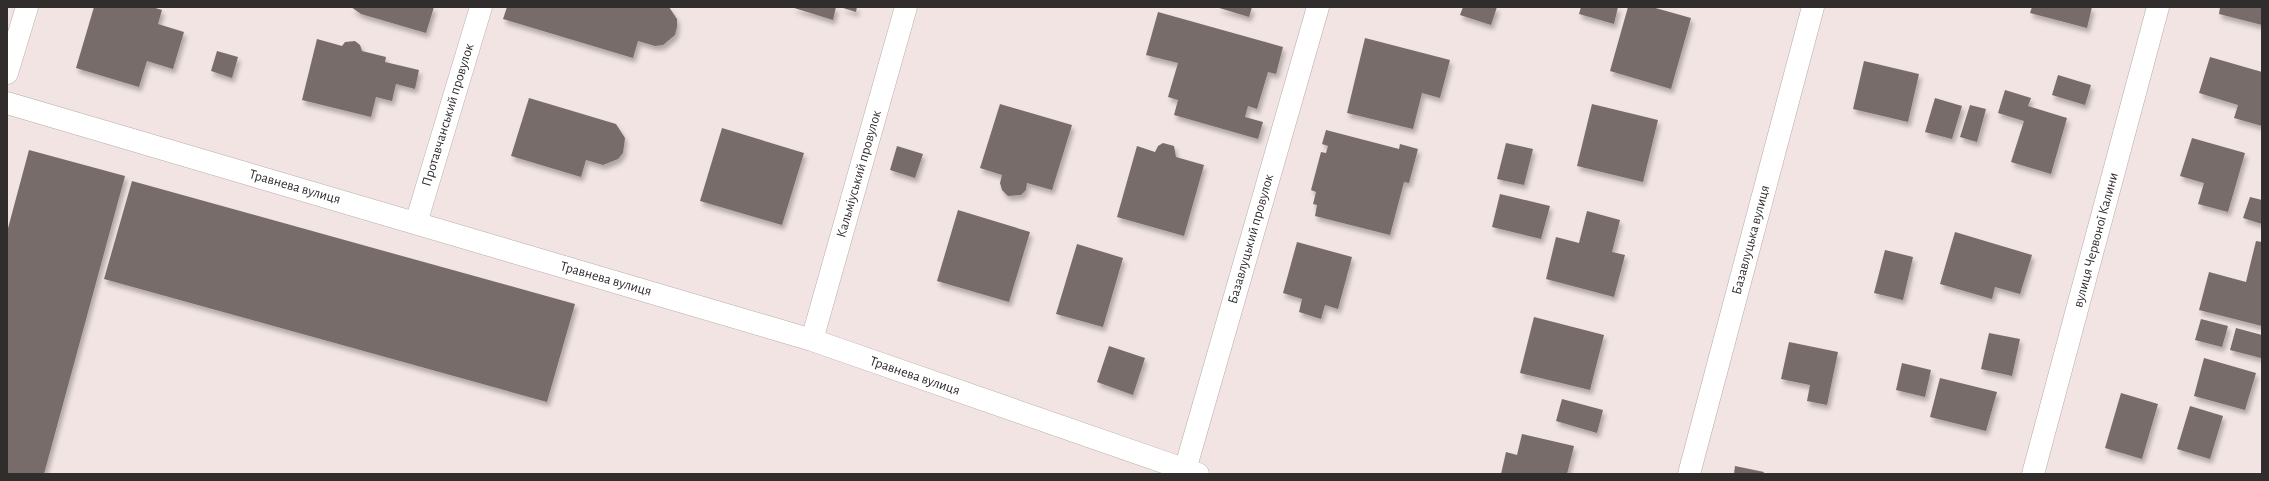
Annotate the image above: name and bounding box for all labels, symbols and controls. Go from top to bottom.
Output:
street label: Протавчанський провулок [420,41,477,188]
street label: Кальміуський провулок [834,108,884,239]
street label: Травнева вулиця [248,167,342,207]
street label: вулиця Червоної Калини [2071,171,2121,309]
street label: Базавлуцький провулок [1226,172,1276,306]
street label: Базавлуцька вулиця [1730,184,1772,296]
street label: Травнева вулиця [559,259,653,299]
street label: Травнева вулиця [868,354,962,398]

